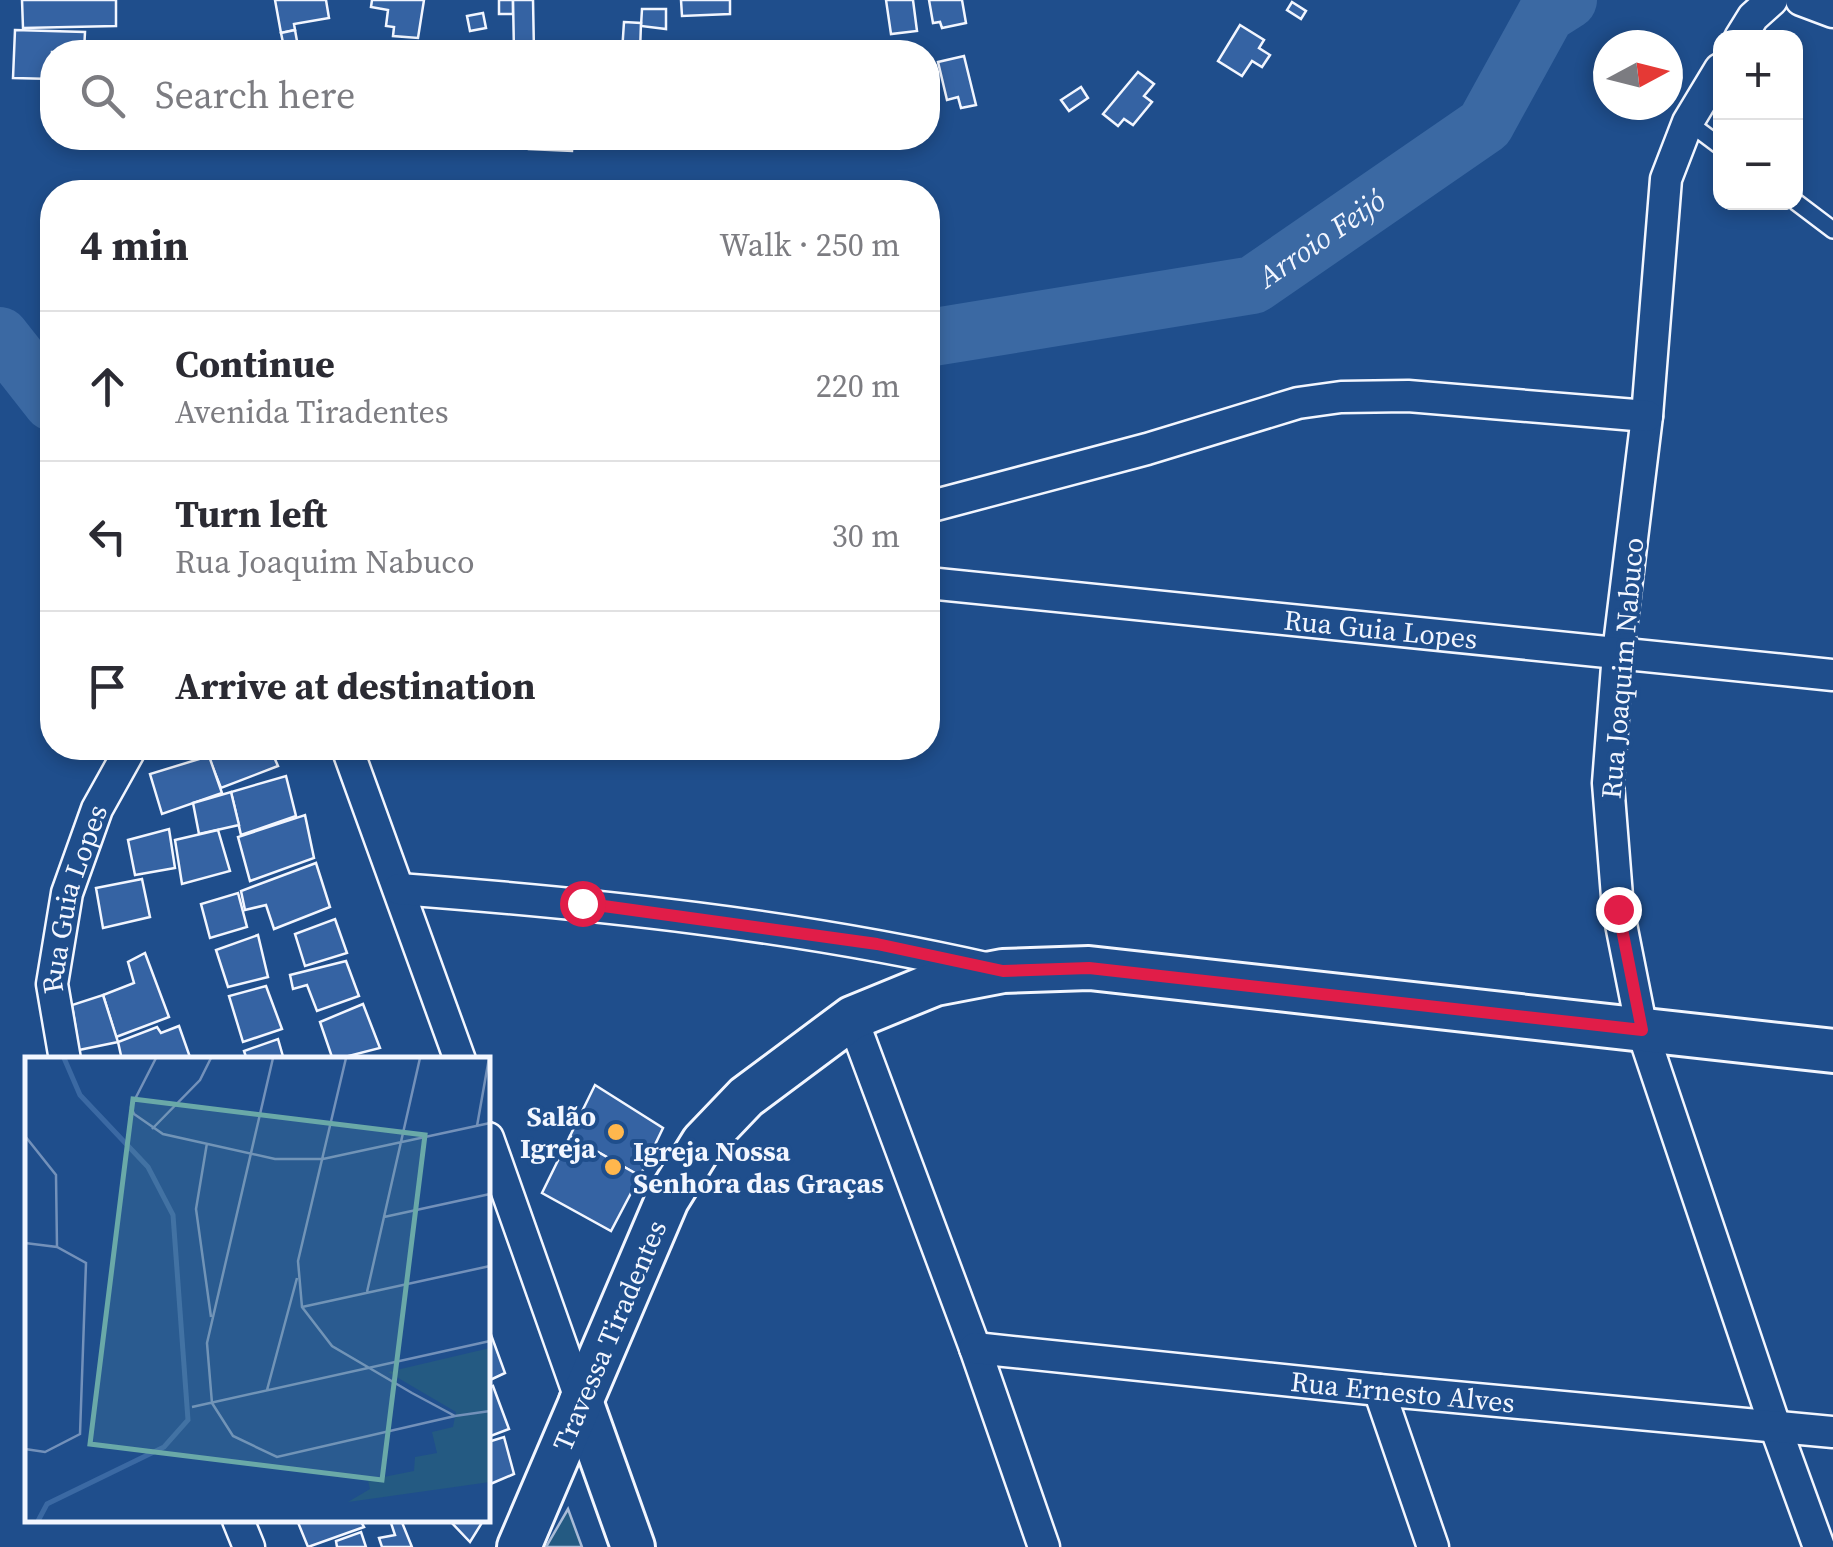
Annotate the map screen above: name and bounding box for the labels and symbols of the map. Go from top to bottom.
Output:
north arrow [1593,30,1683,120]
water label: Arroio Feijó [1247,179,1393,298]
street label: Rua Joaquim Nabuco [1592,536,1652,800]
street label: Rua Guia Lopes [1282,600,1479,658]
street label: Rua Guia Lopes [32,799,116,996]
route start [560,881,606,927]
route end [1596,887,1642,933]
inset map [25,1057,490,1522]
place label: Salão Igreja [520,1097,596,1167]
marker: Salão Igreja [605,1121,627,1143]
place label: Igreja Nossa Senhora das Graças [633,1132,884,1202]
marker: Igreja Nossa Senhora das Graças [602,1156,624,1178]
street label: Travessa Tiradentes [543,1214,675,1457]
street label: Rua Ernesto Alves [1289,1362,1516,1421]

